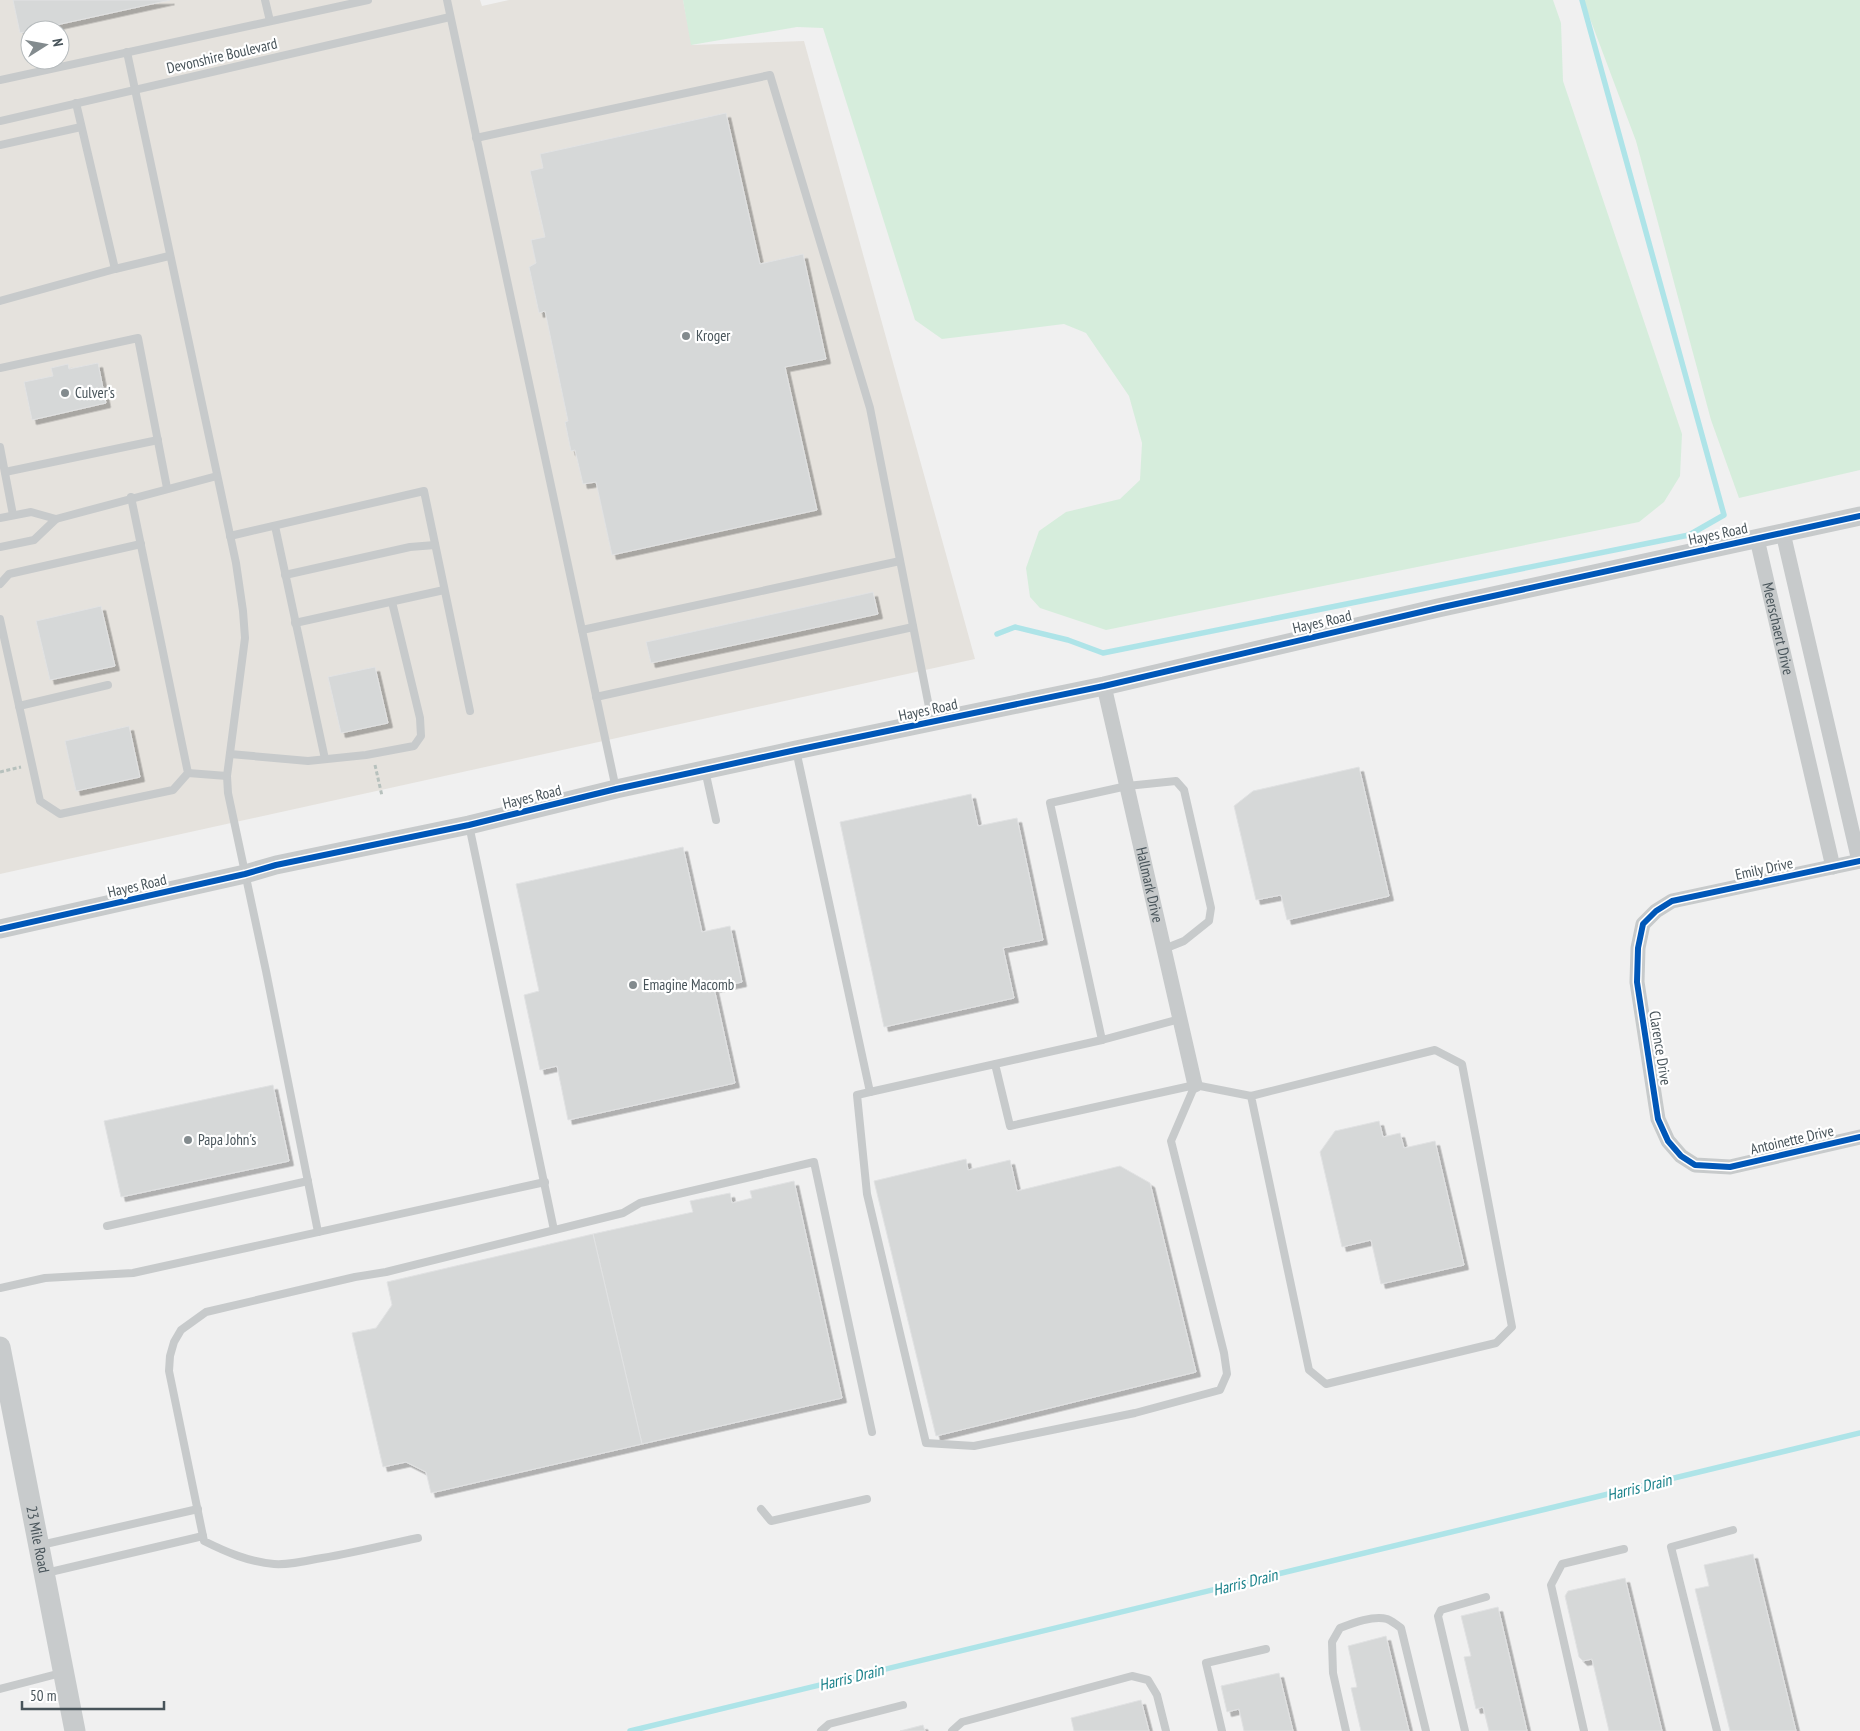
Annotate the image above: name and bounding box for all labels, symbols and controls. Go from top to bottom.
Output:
north arrow [20,20,70,70]
street label: Devonshire Boulevard [165,34,279,77]
text: N [48,37,67,48]
place label: Kroger [696,326,731,345]
marker: Kroger [680,330,692,342]
place label: Culver's [75,383,115,402]
marker: Culver's [59,387,71,399]
street label: Hayes Road [1687,518,1749,549]
street label: Meerschaert Drive [1758,580,1798,677]
street label: Hayes Road [1291,606,1353,637]
street label: Hayes Road [897,694,959,725]
street label: Hayes Road [501,780,563,813]
street label: Hallmark Drive [1132,845,1168,924]
street label: Emily Drive [1733,853,1795,884]
street label: Hayes Road [106,870,168,901]
place label: Emagine Macomb [643,975,734,994]
marker: Emagine Macomb [627,979,639,991]
street label: Clarence Drive [1645,1009,1676,1086]
street label: Antoinette Drive [1748,1121,1835,1158]
place label: Papa John's [198,1130,256,1149]
marker: Papa John's [182,1134,194,1146]
water label: Harris Drain [1605,1469,1674,1505]
street label: 23 Mile Road [22,1504,54,1574]
water label: Harris Drain [1211,1564,1280,1600]
water label: Harris Drain [817,1659,886,1695]
scale bar [22,1678,165,1710]
text: 50 m [30,1686,56,1705]

